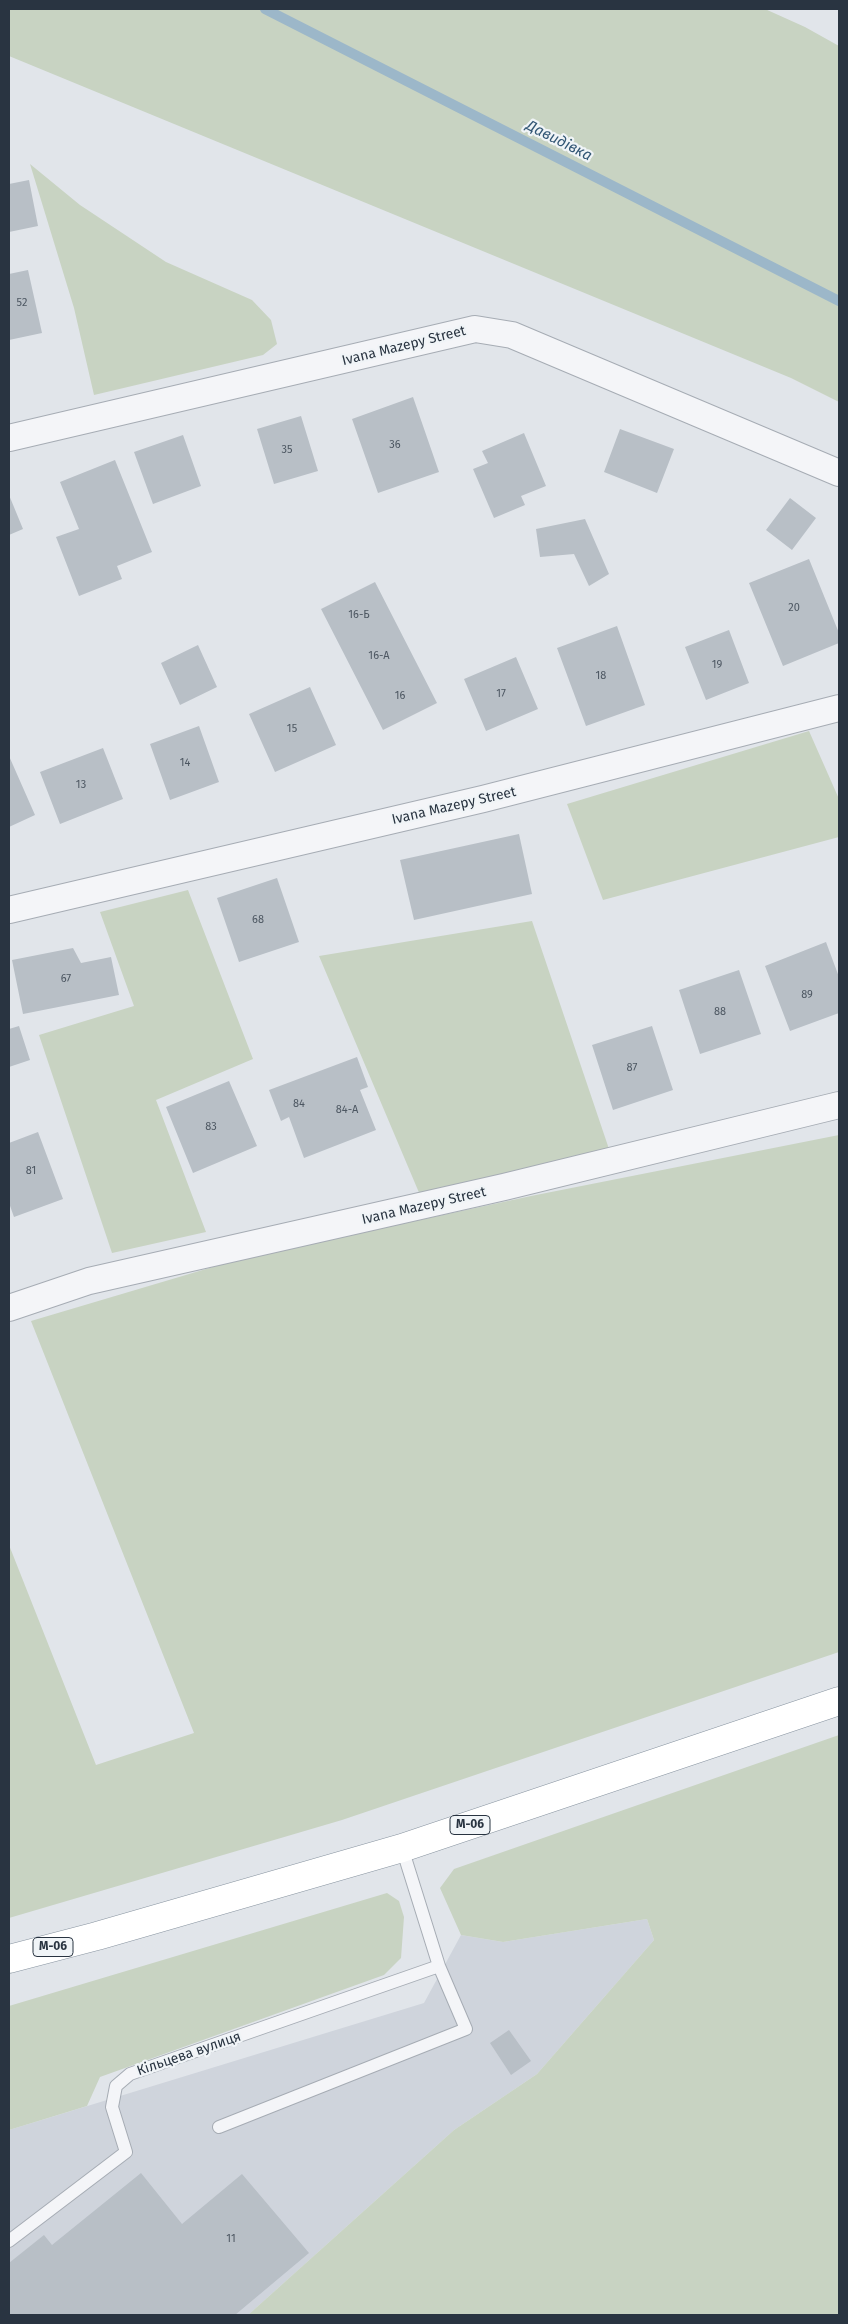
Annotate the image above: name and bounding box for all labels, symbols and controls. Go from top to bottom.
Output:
water label: Давидівка [523,117,595,165]
house number: 52 [17,296,27,310]
street label: Ivana Mazepy Street [340,322,468,370]
house number: 36 [389,438,401,452]
house number: 35 [282,443,292,457]
house number: 20 [788,601,800,615]
house number: 16-Б [348,608,370,622]
house number: 16-А [368,649,390,663]
house number: 19 [712,658,722,672]
house number: 18 [596,669,606,683]
house number: 17 [496,687,506,701]
house number: 16 [395,689,405,703]
house number: 15 [287,722,297,736]
house number: 14 [180,756,190,770]
house number: 13 [76,778,86,792]
street label: Ivana Mazepy Street [390,784,518,828]
house number: 68 [252,913,264,927]
house number: 67 [61,972,71,986]
house number: 89 [801,988,813,1002]
house number: 88 [714,1005,726,1019]
house number: 87 [627,1061,637,1075]
house number: 84 [293,1097,305,1111]
house number: 84-А [336,1103,358,1117]
house number: 83 [205,1120,217,1134]
house number: 81 [26,1164,36,1178]
street label: Ivana Mazepy Street [360,1184,488,1228]
road number: М-06 [450,1816,490,1834]
road number: М-06 [33,1938,73,1956]
street label: Кільцева вулиця [135,2028,243,2080]
house number: 11 [226,2232,236,2246]

